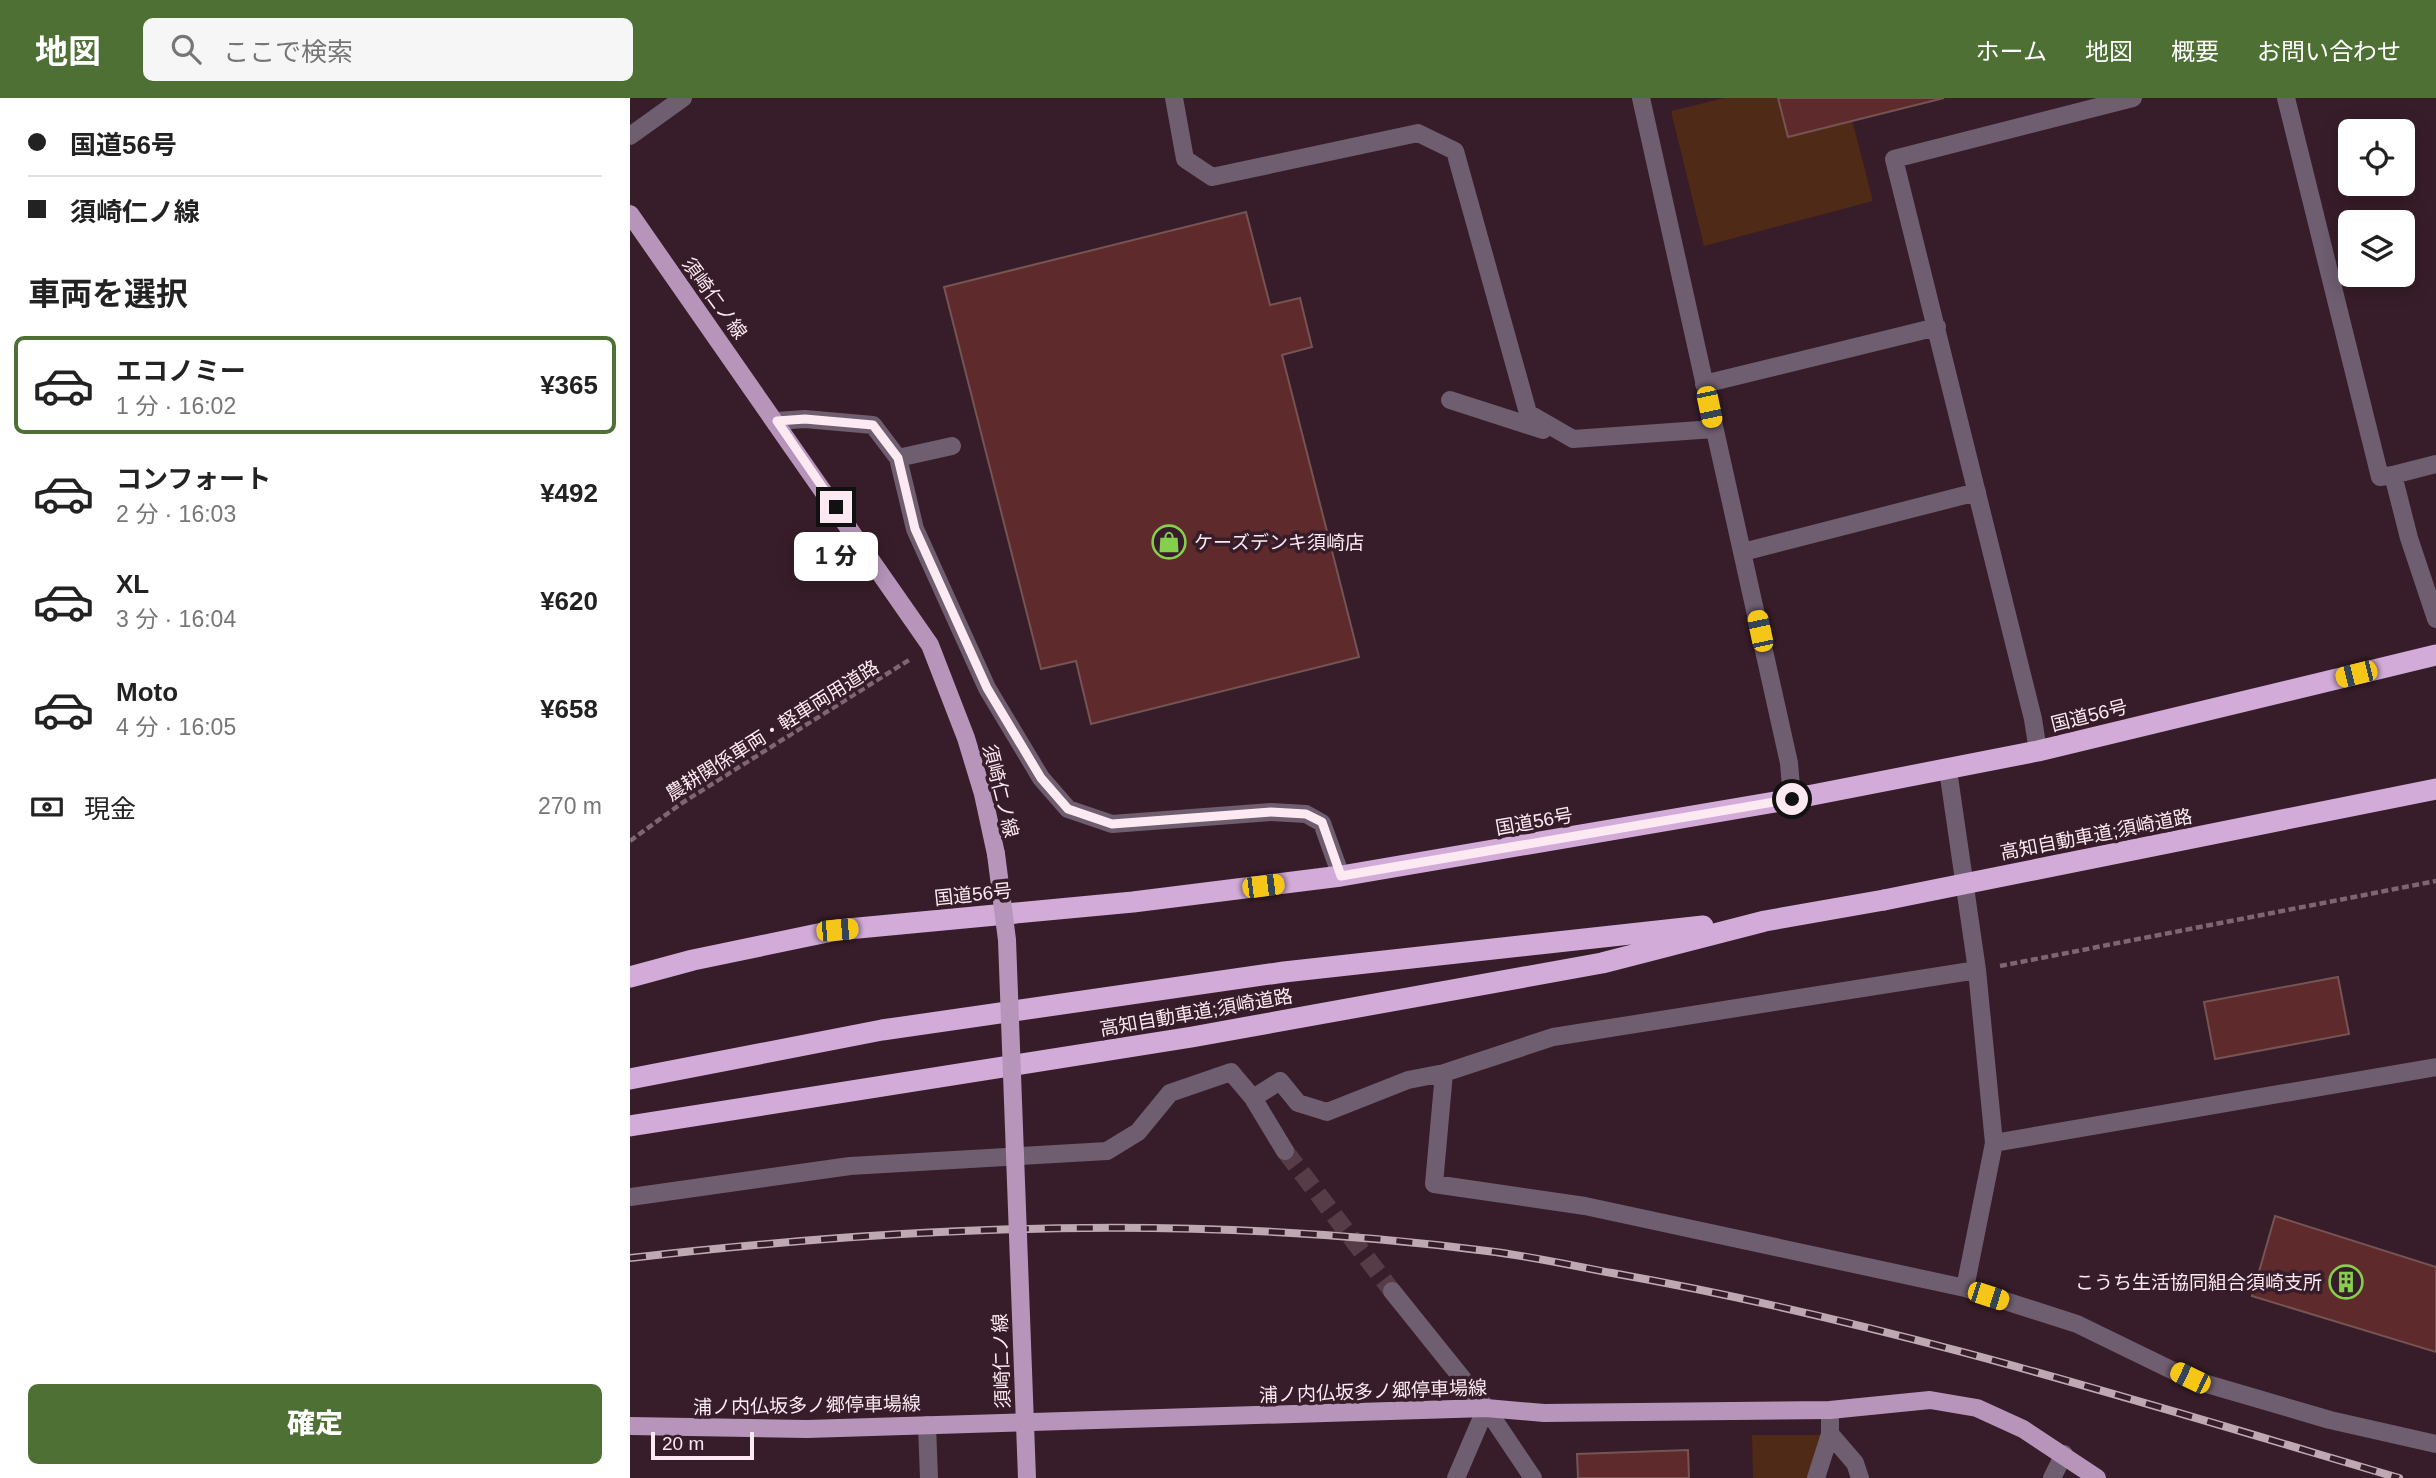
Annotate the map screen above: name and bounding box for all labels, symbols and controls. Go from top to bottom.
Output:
search box [143,18,633,81]
icon: search [167,30,205,68]
text: 地図 [35,33,101,70]
text: ここで検索 [223,37,353,67]
text: ホーム [1976,38,2047,65]
text: 地図 [2085,38,2133,65]
text: 概要 [2171,38,2219,65]
text: お問い合わせ [2257,38,2401,65]
map controls [2338,119,2415,287]
button: locate [2338,119,2415,196]
text: 国道56号 [70,130,177,160]
text: 須崎仁ノ線 [70,197,200,227]
button: layers [2338,210,2415,287]
street label: 須崎仁ノ線 [678,254,751,343]
text: 車両を選択 [28,276,188,312]
icon: car [32,354,95,417]
text: エコノミー [116,356,246,386]
text: ¥365 [540,370,598,400]
car [1695,384,1724,430]
text: 1 分 · 16:02 [116,393,236,419]
icon: car [32,462,95,525]
text: コンフォート [116,464,271,494]
text: ¥492 [540,478,598,508]
route end [820,491,852,523]
text: 2 分 · 16:03 [116,501,236,527]
shop icon: ケーズデンキ須崎店 [1150,523,1188,561]
callout: 1 分 [794,532,878,580]
place label: ケーズデンキ須崎店 [1194,532,1364,553]
text: 1 分 [815,543,857,569]
text: XL [116,569,149,599]
icon: car [32,570,95,633]
text: ¥620 [540,586,598,616]
text: 3 分 · 16:04 [116,606,236,632]
car [1746,608,1775,654]
street label: 農耕関係車両・軽車両用道路 [662,656,883,805]
car [2334,659,2379,689]
text: Moto [116,677,178,707]
icon: car [32,678,95,741]
text: ¥658 [540,694,598,724]
street label: 国道56号 [2049,696,2130,735]
text: 4 分 · 16:05 [116,714,236,740]
street label: 須崎仁ノ線 [979,742,1022,840]
route start [1776,783,1808,815]
icon: cash [28,788,66,826]
text: 270 m [538,793,602,819]
text: 現金 [84,794,136,824]
street label: 国道56号 [1494,804,1574,839]
street label: 高知自動車道;須崎道路 [1998,806,2194,863]
car [1241,873,1286,899]
street label: 国道56号 [933,880,1013,909]
car [816,918,859,942]
street label: 高知自動車道;須崎道路 [1098,985,1294,1040]
building icon: こうち生活協同組合須崎支所 [2327,1263,2365,1301]
place label: こうち生活協同組合須崎支所 [2075,1272,2322,1293]
car [1965,1280,2012,1312]
street label: 須崎仁ノ線 [989,1313,1014,1409]
car [2167,1359,2214,1397]
street label: 浦ノ内仏坂多ノ郷停車場線 [1259,1377,1487,1406]
button: 確定 [28,1384,602,1464]
street label: 浦ノ内仏坂多ノ郷停車場線 [693,1393,921,1418]
scale bar [651,1429,754,1461]
text: 20 m [662,1433,704,1454]

